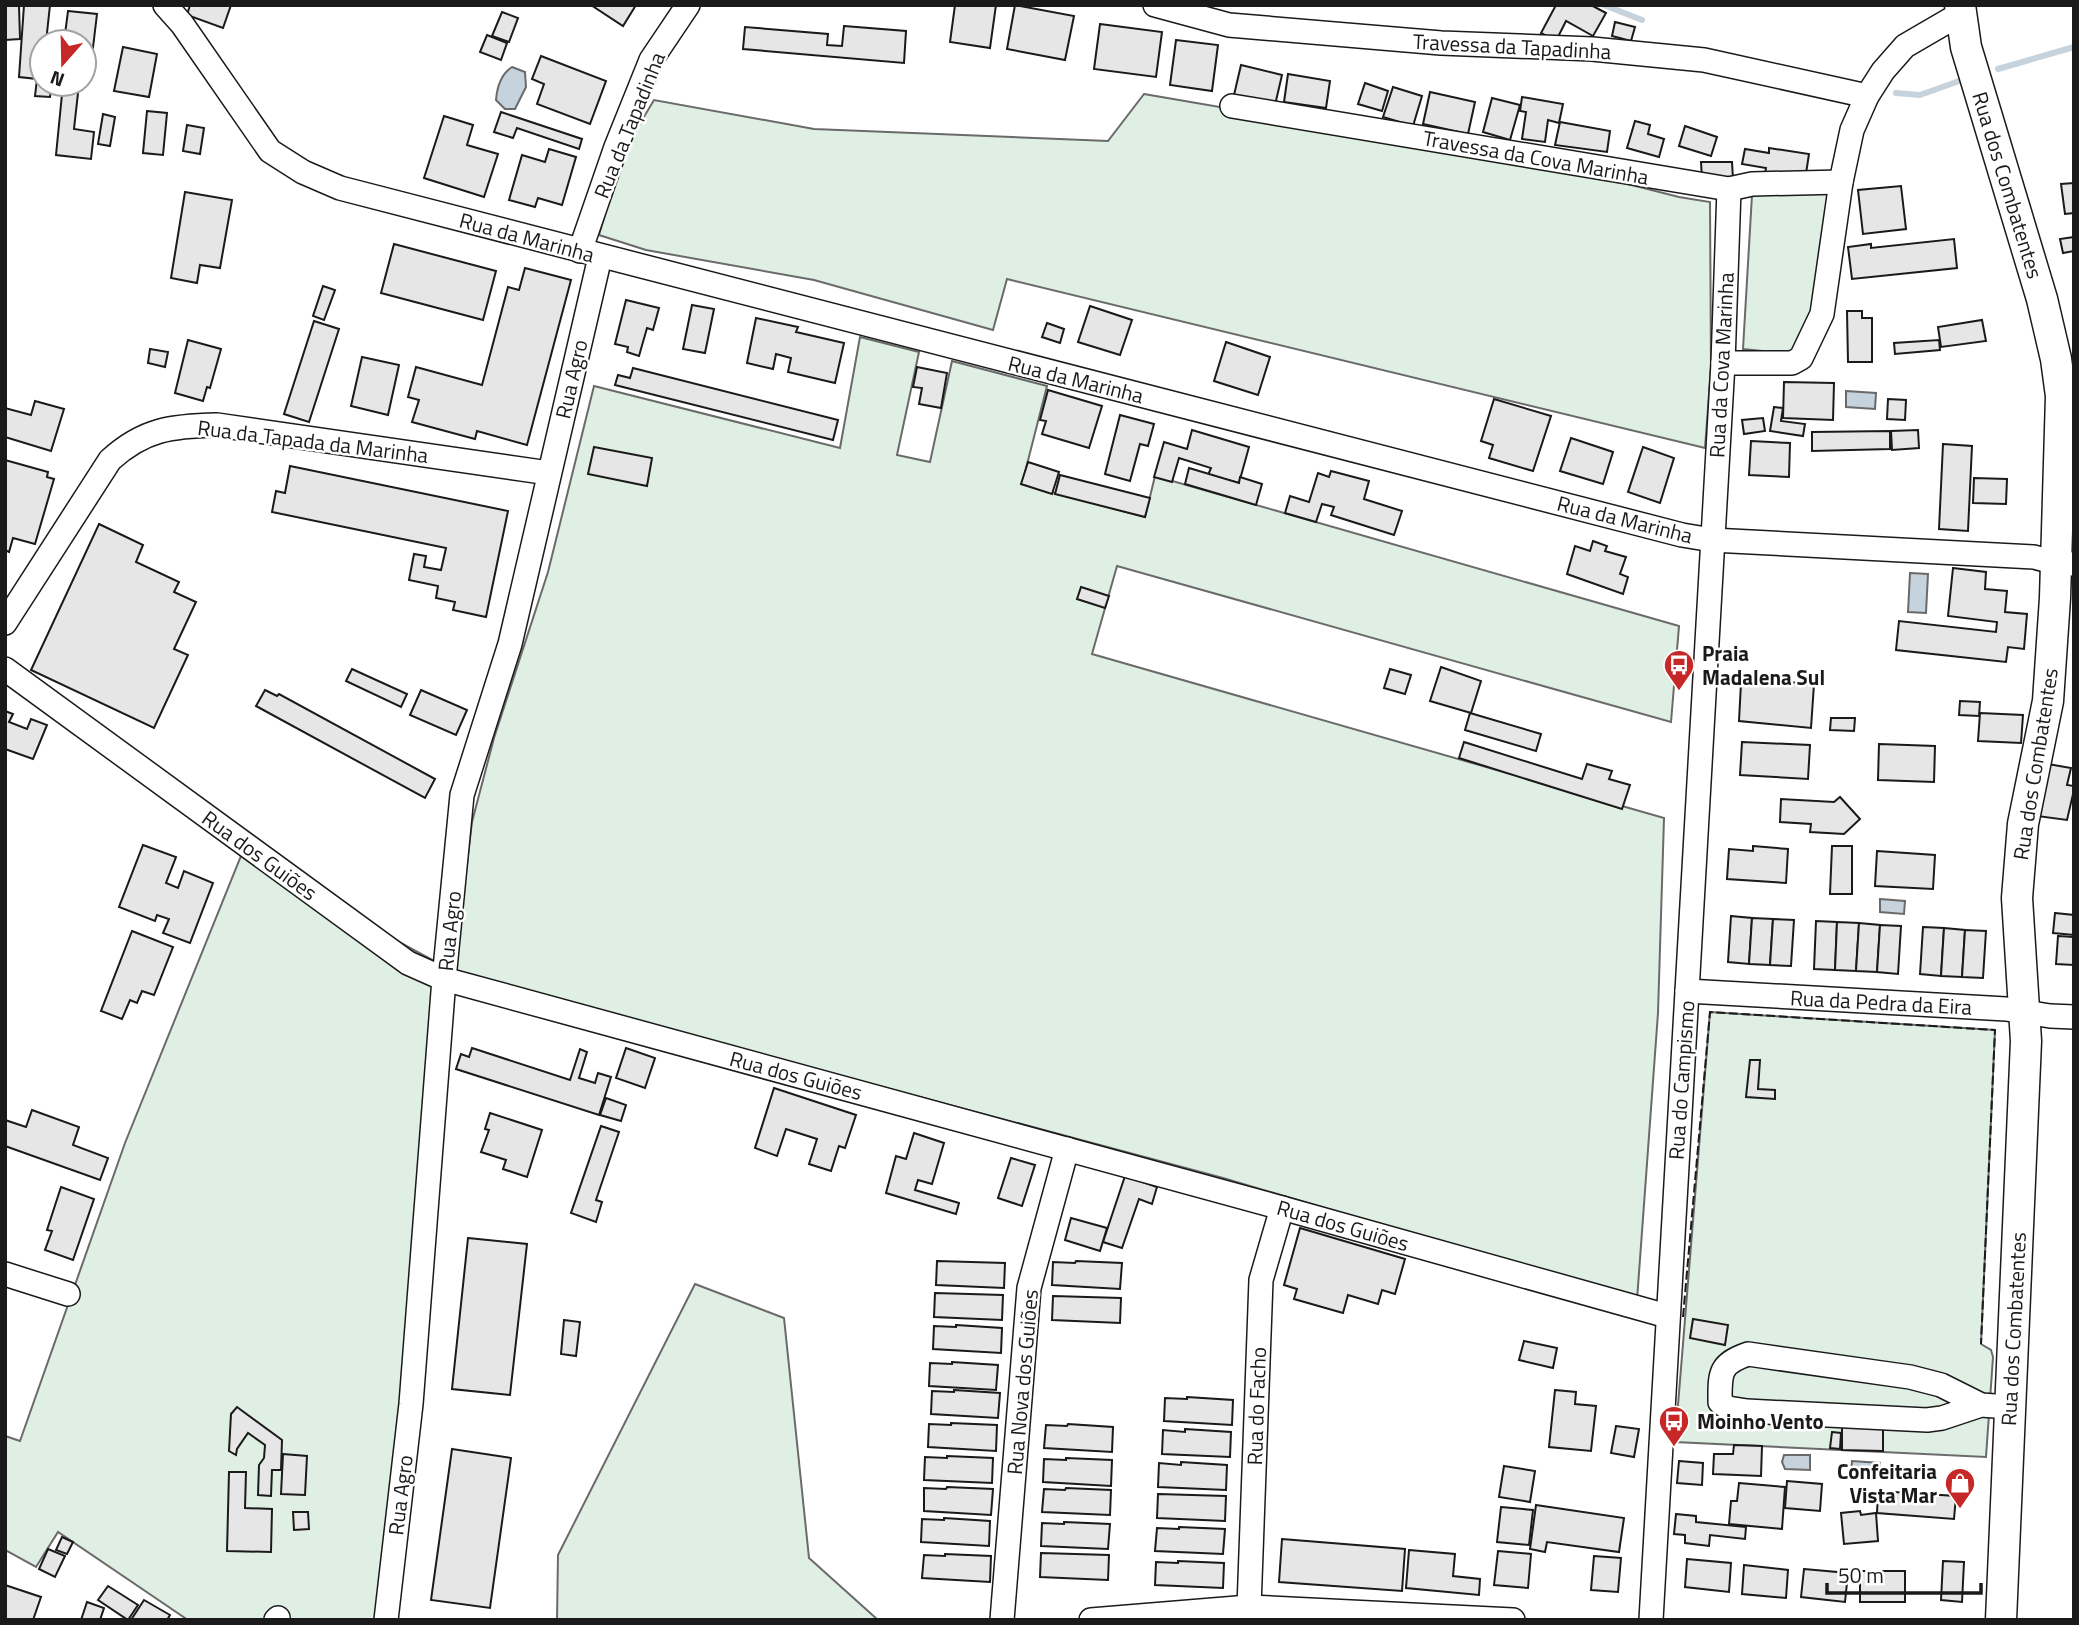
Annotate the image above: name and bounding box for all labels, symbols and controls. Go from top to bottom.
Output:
street label: Travessa da Tapadinha [1412,25,1612,67]
north arrow [28,28,98,98]
street label: Rua da Tapadinha [585,46,673,203]
text: N [46,64,68,95]
street label: Rua dos Combatentes [1964,88,2052,282]
street label: Travessa da Cova Marinha [1421,121,1652,193]
street label: Rua da Marinha [456,204,599,271]
street label: Rua da Cova Marinha [1700,271,1742,459]
street label: Rua Agro [546,336,596,422]
street label: Rua da Marinha [1005,347,1148,411]
street label: Rua da Tapada da Marinha [196,411,431,471]
street label: Rua da Marinha [1554,487,1697,551]
place label: Praia Madalena Sul [1702,637,1825,693]
bus stop icon: Praia Madalena Sul [1662,648,1696,692]
street label: Rua dos Combatentes [2004,666,2066,862]
street label: Rua dos Guiões [196,802,324,908]
street label: Rua Agro [429,889,469,973]
street label: Rua da Pedra da Eira [1789,981,1973,1023]
street label: Rua do Campismo [1659,999,1703,1161]
street label: Rua dos Guiões [726,1042,866,1108]
street label: Rua dos Guiões [1273,1191,1413,1259]
street label: Rua dos Combatentes [1992,1231,2034,1427]
street label: Rua Nova dos Guiões [998,1288,1046,1476]
street label: Rua do Facho [1238,1346,1274,1466]
bus stop icon: Moinho Vento [1657,1404,1691,1448]
place label: Moinho Vento [1697,1405,1824,1437]
street label: Rua Agro [379,1453,421,1537]
place label: Confeitaria Vista Mar [1837,1455,1937,1511]
shop icon: Confeitaria Vista Mar [1943,1466,1977,1510]
scale bar [1827,1552,1981,1596]
text: 50 m [1838,1559,1884,1591]

